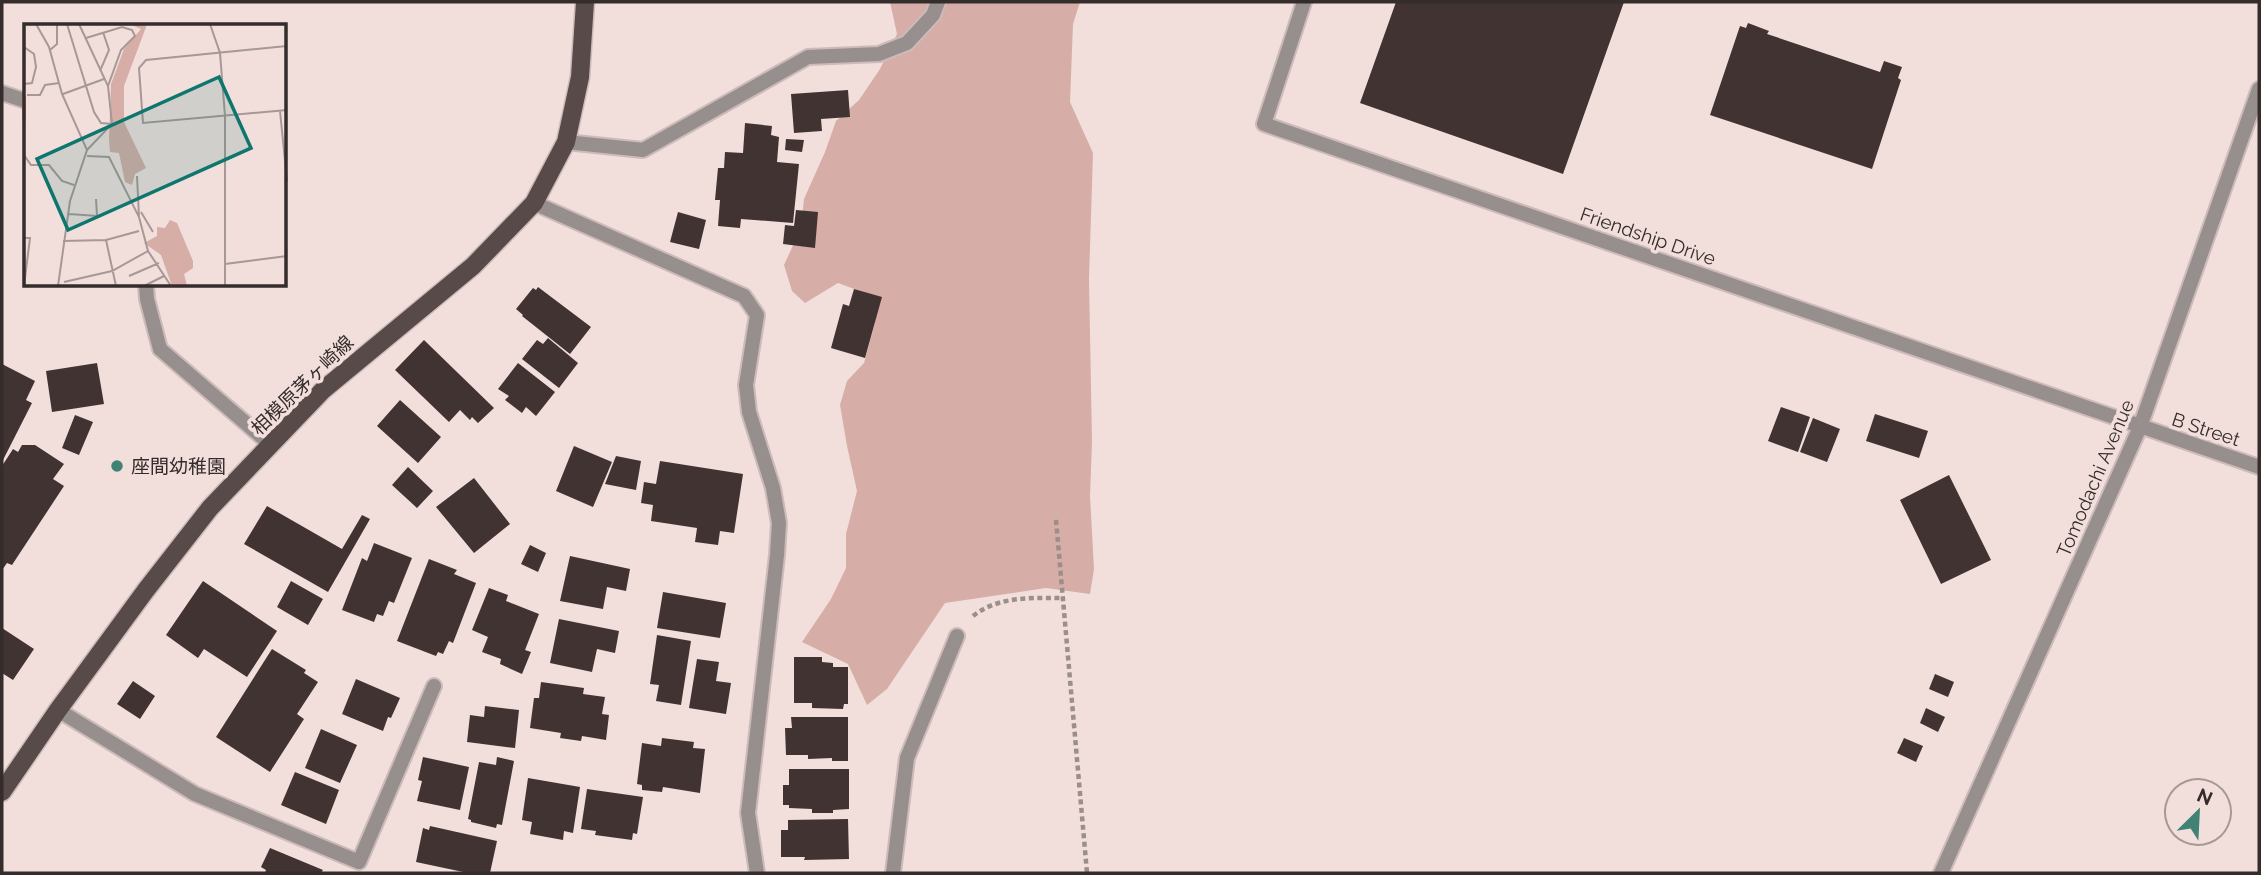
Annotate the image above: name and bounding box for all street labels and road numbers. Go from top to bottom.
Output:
street label: Friendship Drive [1577,203,1719,269]
street label: 相模原茅ヶ崎線 [247,331,357,439]
street label: Tomodachi Avenue [2052,396,2138,560]
street label: B Street [2169,408,2243,450]

